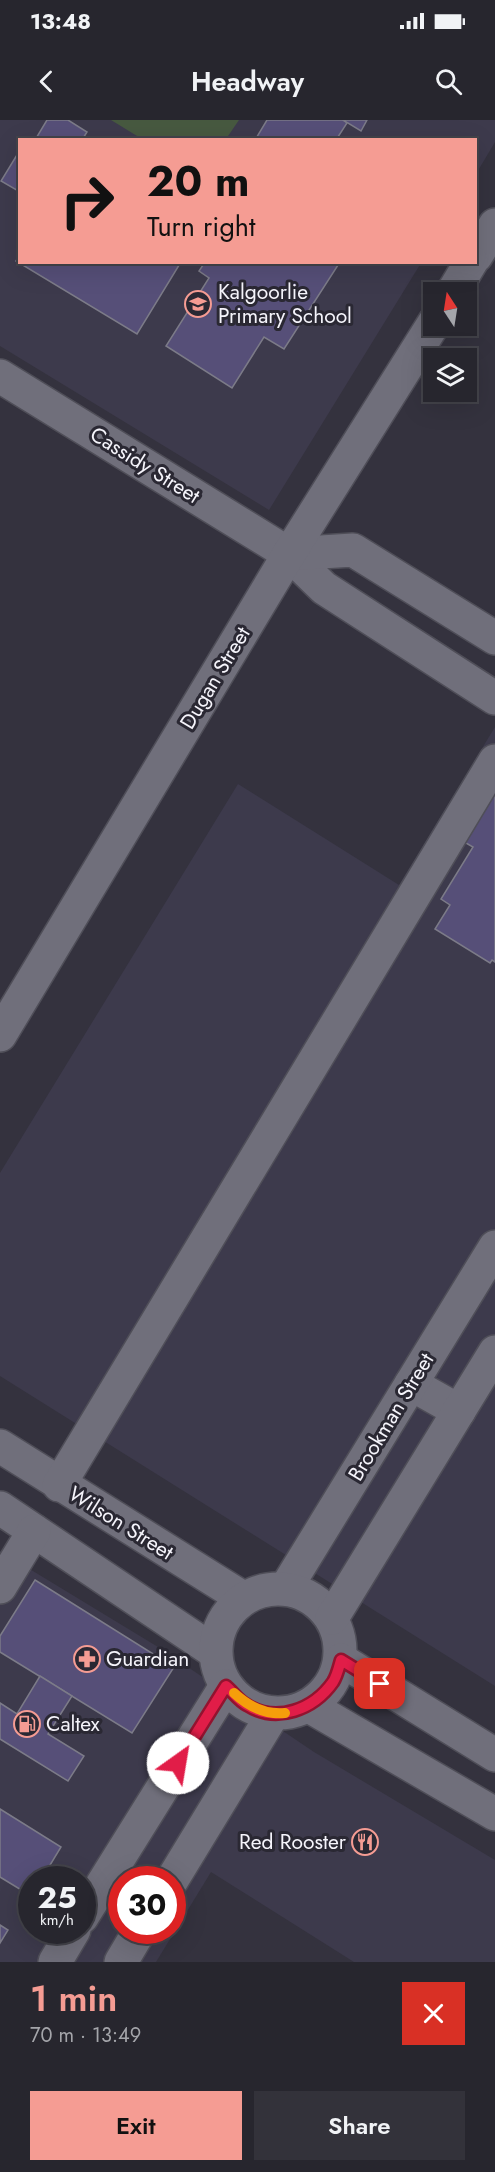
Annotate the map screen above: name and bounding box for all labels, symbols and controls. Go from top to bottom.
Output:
text: 13:48 [30,5,91,37]
text: Headway [191,62,304,101]
icon: back [30,65,63,98]
icon: search [432,65,465,98]
text: 20 m [147,151,249,212]
icon: right [48,162,126,240]
text: Turn right [147,207,255,246]
place label: Kalgoorlie Primary School [218,277,352,331]
north arrow [423,282,477,336]
map controls [423,282,477,402]
school or university icon: Kalgoorlie Primary School [183,289,213,319]
button: layers [423,348,477,402]
street label: Cassidy Street [84,419,206,511]
street label: Dugan Street [173,621,257,735]
street label: Brookman Street [341,1347,441,1487]
street label: Wilson Street [63,1479,179,1567]
pharmacy icon: Guardian [72,1644,102,1674]
place label: Guardian [106,1644,189,1674]
pin [354,1658,405,1709]
icon: arrive [363,1667,396,1700]
fuel station icon: Caltex [12,1709,42,1739]
place label: Caltex [46,1709,100,1739]
position arrow [146,1731,210,1795]
place label: Red Rooster [239,1827,347,1857]
restaurant icon: Red Rooster [350,1827,380,1857]
speed limit sign: 30 [108,1866,186,1944]
text: 25 [37,1876,77,1919]
text: km/h [40,1909,74,1931]
text: 1 min [30,1972,117,2024]
button: close [402,1982,465,2045]
text: 70 m · 13:49 [30,2021,141,2050]
button: Exit [30,2091,242,2160]
button: Share [254,2091,465,2160]

